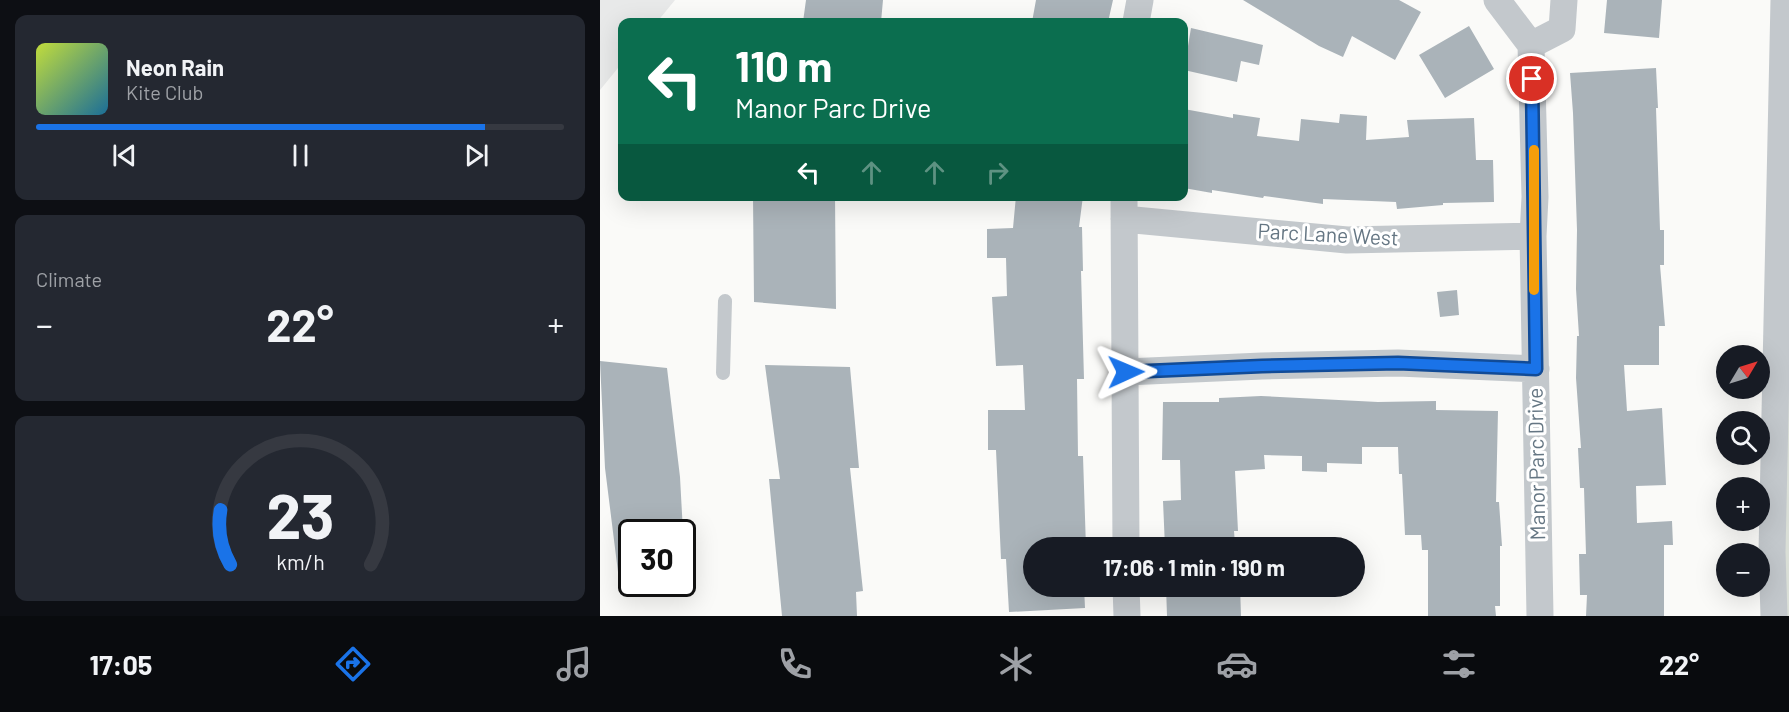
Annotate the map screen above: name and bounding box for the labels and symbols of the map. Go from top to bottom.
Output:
pin [1506,53,1557,104]
street label: Parc Lane West [1257,217,1399,250]
position arrow [1094,340,1158,404]
north arrow [1716,345,1770,399]
street label: Manor Parc Drive [1522,387,1549,541]
speed limit sign: 30 [618,519,696,597]

